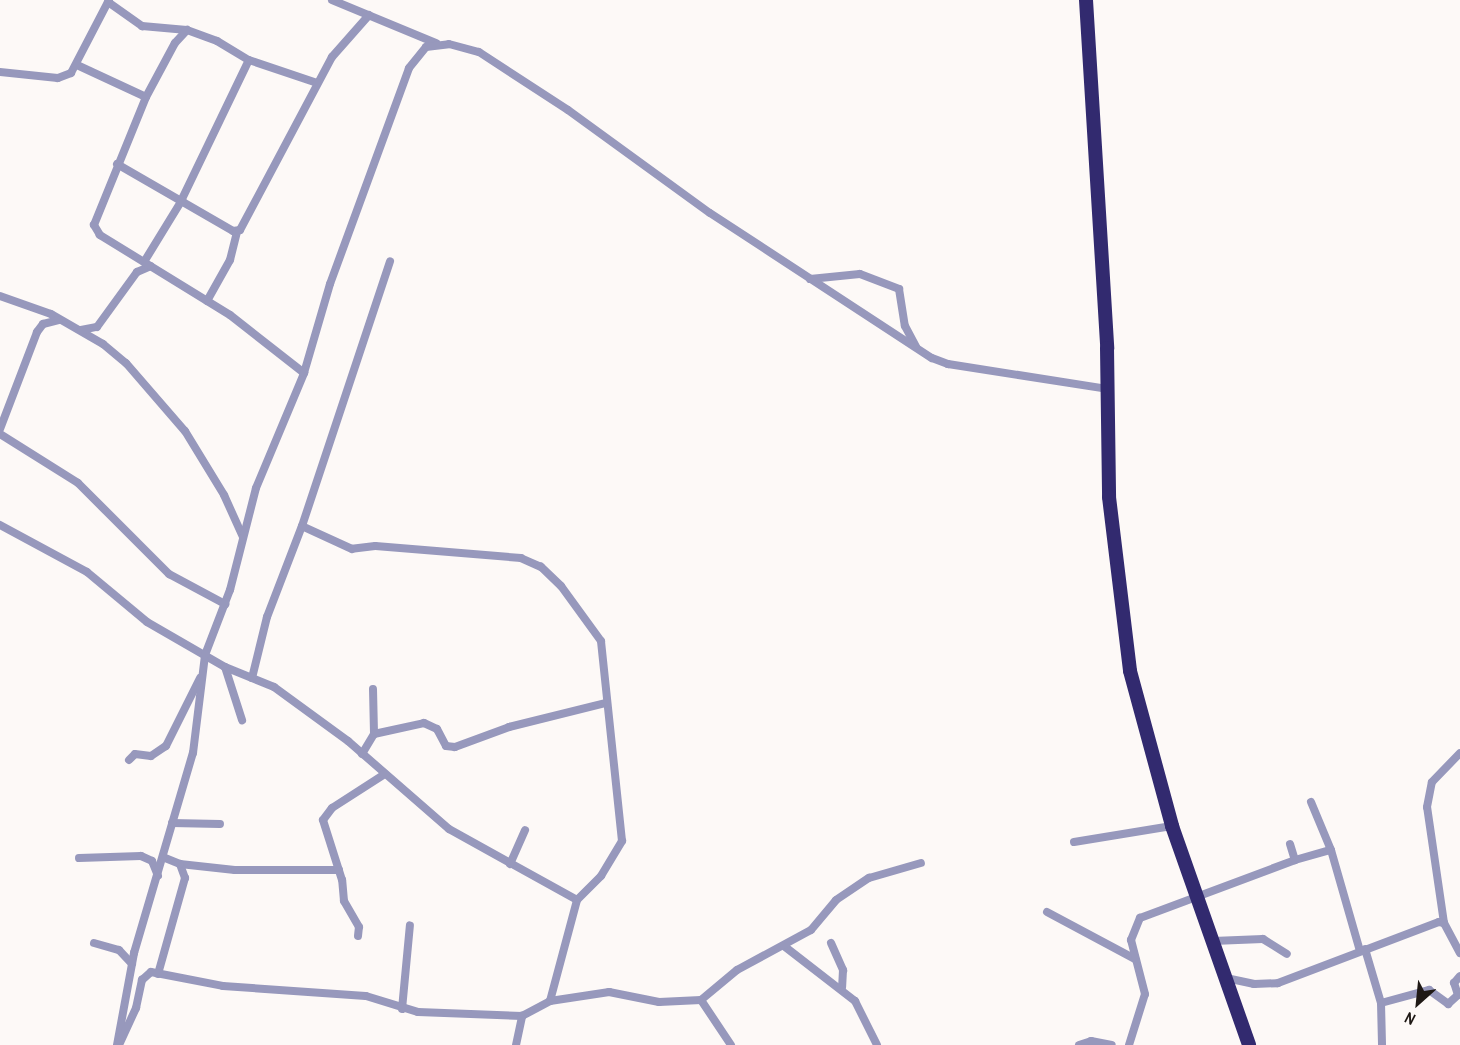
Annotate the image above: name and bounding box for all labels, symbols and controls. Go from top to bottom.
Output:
north arrow [1388,973,1448,1033]
text: N [1401,1007,1419,1031]

